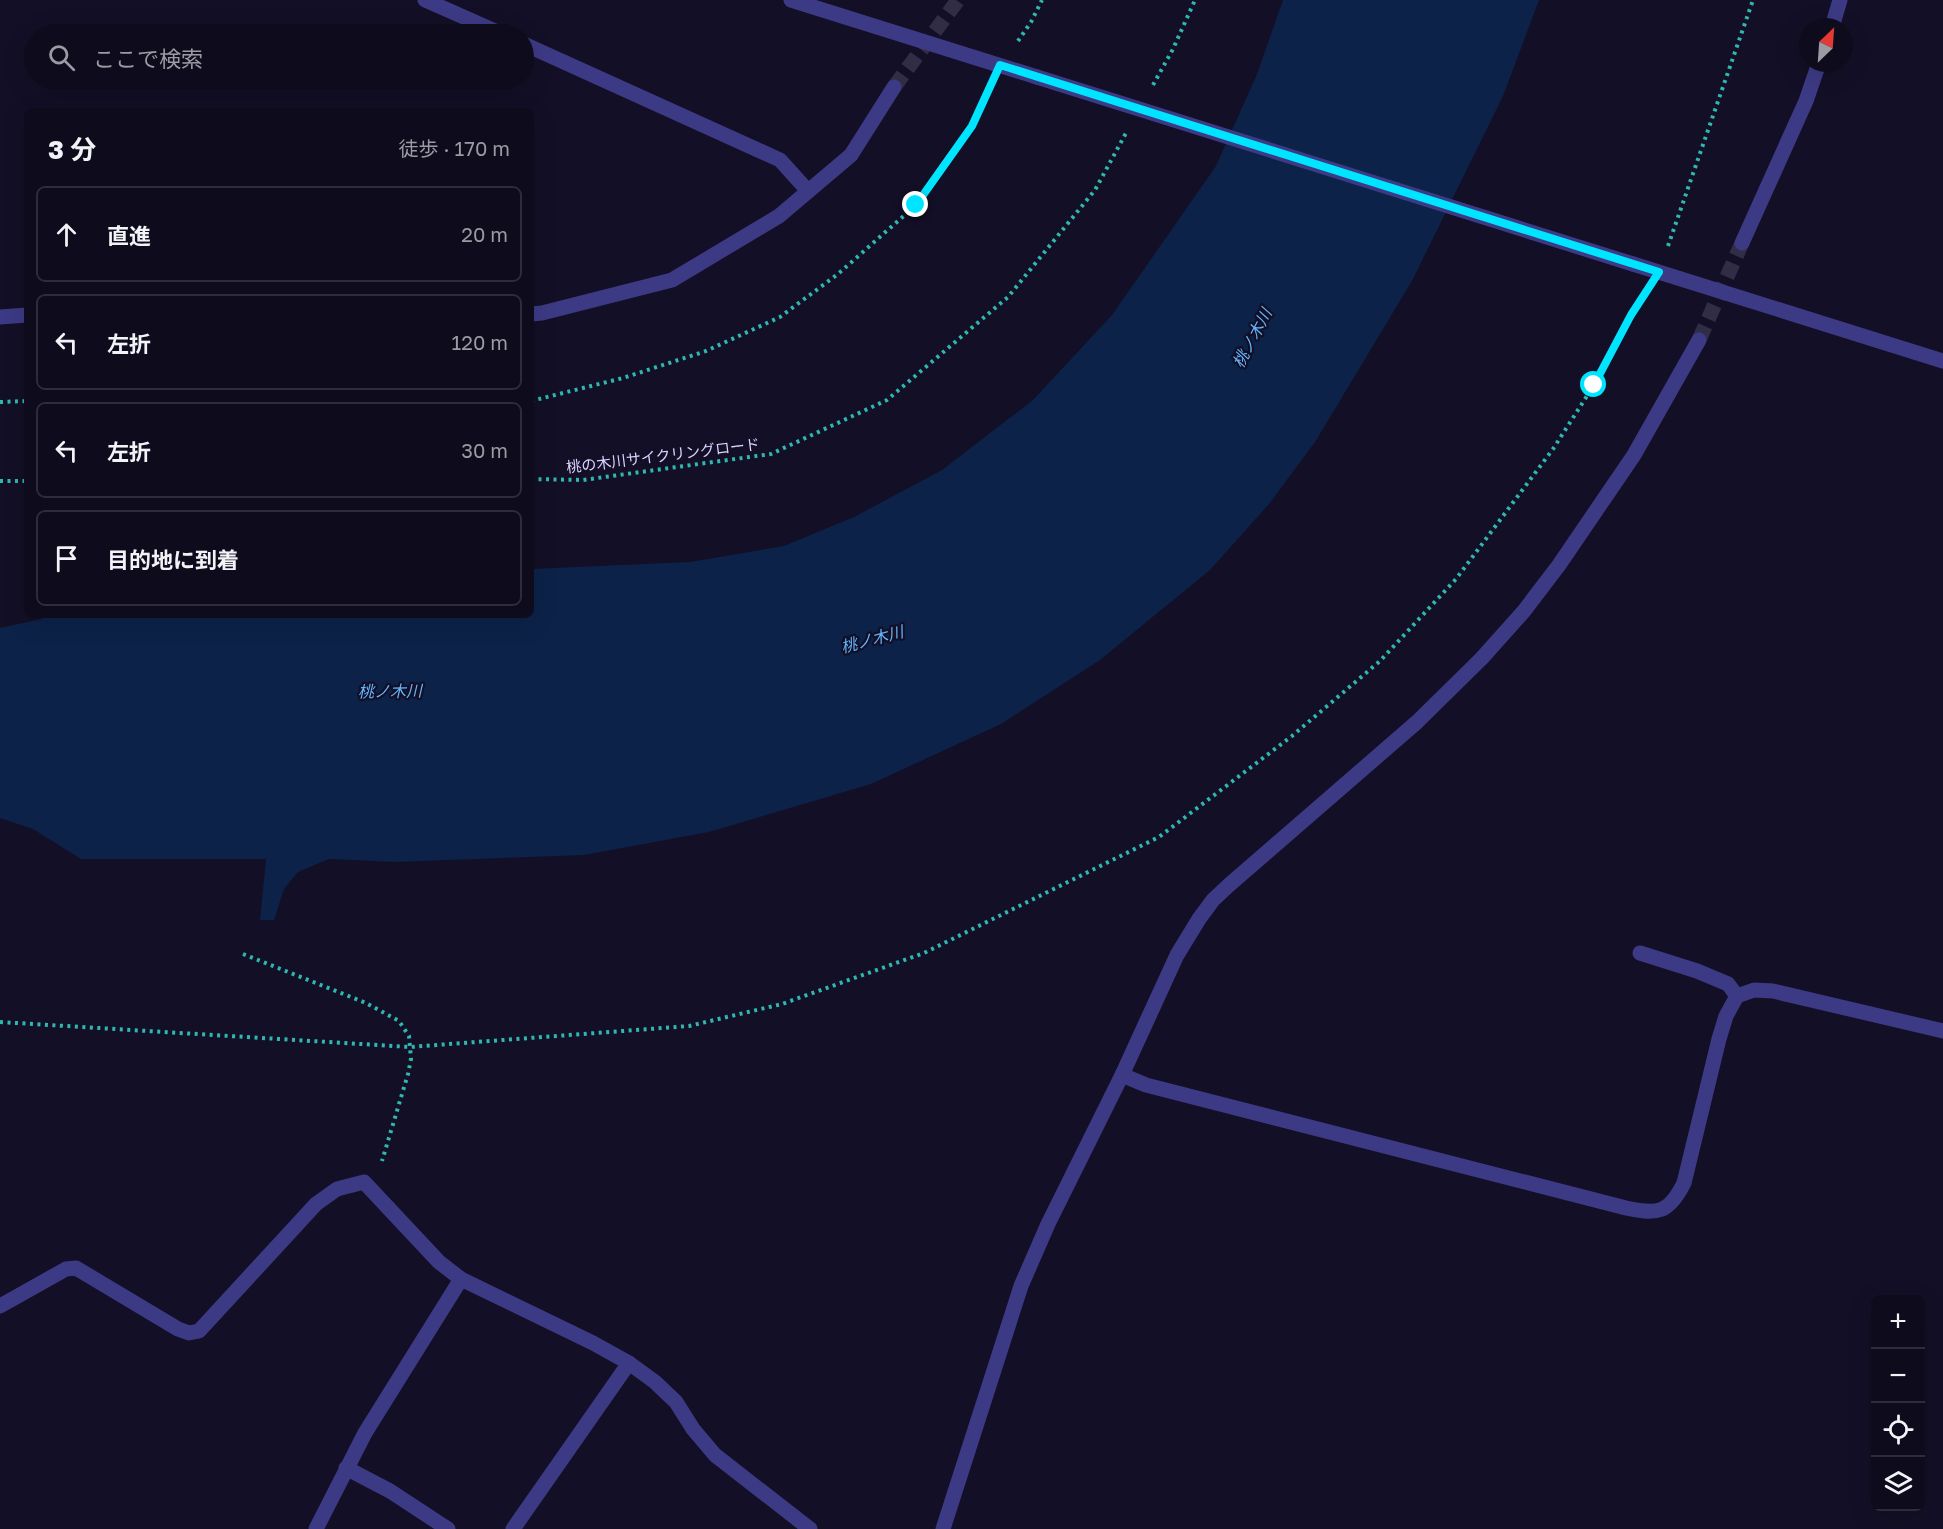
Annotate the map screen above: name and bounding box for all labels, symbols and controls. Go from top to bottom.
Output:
north arrow [1799,18,1853,72]
search box [24,24,534,90]
icon: search [45,41,78,74]
text: ここで検索 [93,45,203,72]
text: 3 分 [48,134,96,165]
text: 徒歩 · 170 m [399,136,510,160]
route end [902,191,928,217]
icon: ahead [50,218,83,251]
text: 直進 [107,222,151,249]
text: 20 m [461,222,508,246]
water label: 桃ノ木川 [1228,303,1277,371]
icon: left [50,326,83,359]
text: 左折 [107,330,151,357]
text: 120 m [452,330,508,354]
route start [1580,371,1606,397]
icon: left [50,434,83,467]
street label: 桃の木川サイクリングロード [565,434,761,476]
text: 左折 [107,438,151,465]
text: 30 m [461,438,508,462]
icon: arrive [50,542,83,575]
text: 目的地に到着 [107,546,239,573]
water label: 桃ノ木川 [838,621,907,657]
water label: 桃ノ木川 [358,680,424,702]
map controls [1871,1295,1925,1511]
button: + [1871,1295,1925,1349]
button: − [1871,1349,1925,1403]
button: locate [1871,1403,1925,1457]
button: layers [1871,1457,1925,1511]

